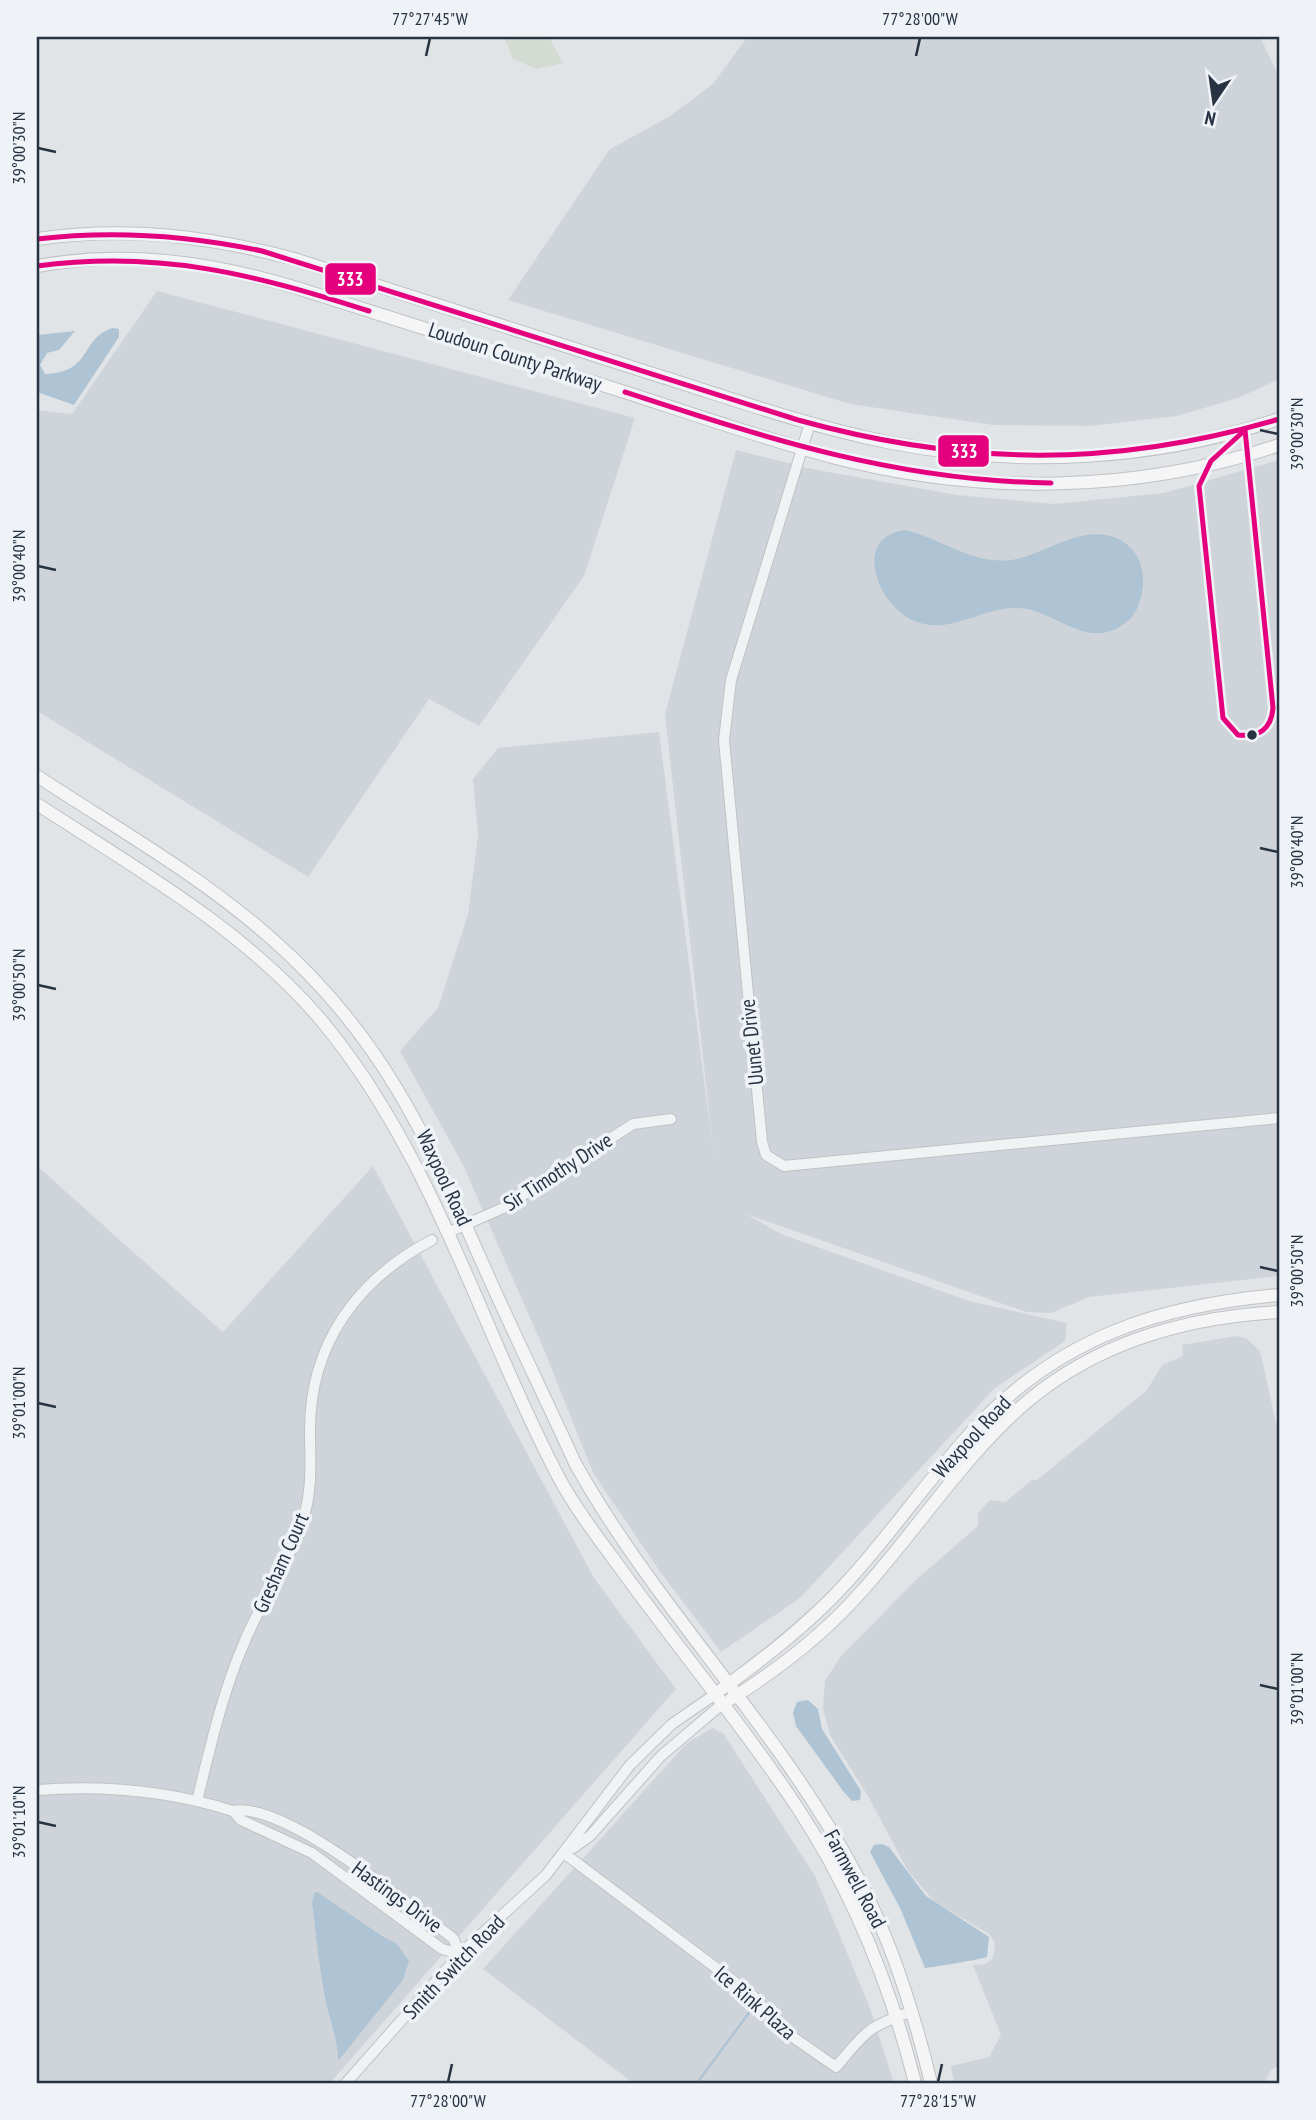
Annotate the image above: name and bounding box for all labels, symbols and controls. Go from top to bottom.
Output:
text: 77°27'45"W [392,7,468,30]
text: 77°28'00"W [882,7,958,30]
north arrow [1180,66,1250,136]
text: N [1202,106,1218,131]
text: 39°00'30"N [7,112,30,184]
line badge: 333 [324,262,377,296]
text: 333 [336,267,364,291]
street label: Loudoun County Parkway [425,316,605,397]
text: 39°00'30"N [1285,398,1308,470]
line badge: 333 [937,434,990,468]
text: 333 [950,439,978,463]
text: 39°00'40"N [7,530,30,602]
unlabelled marker [1245,728,1259,742]
text: 39°00'40"N [1285,816,1308,888]
text: 39°00'50"N [7,949,30,1021]
street label: Uunet Drive [734,998,769,1086]
street label: Waxpool Road [410,1125,478,1230]
street label: Sir Timothy Drive [498,1126,617,1217]
text: 39°00'50"N [1285,1235,1308,1307]
text: 39°01'00"N [7,1367,30,1439]
street label: Waxpool Road [927,1390,1017,1483]
street label: Gresham Court [246,1508,315,1617]
text: 39°01'00"N [1285,1653,1308,1725]
text: 39°01'10"N [7,1786,30,1858]
street label: Farmwell Road [818,1825,893,1933]
street label: Hastings Drive [347,1855,448,1938]
street label: Smith Switch Road [397,1909,510,2025]
street label: Ice Rink Plaza [709,1960,802,2046]
text: 77°28'00"W [410,2089,486,2112]
text: 77°28'15"W [900,2089,976,2112]

